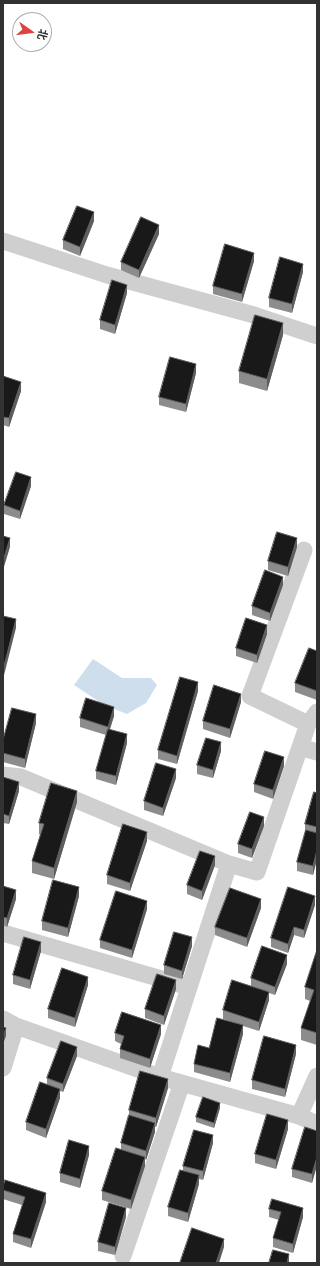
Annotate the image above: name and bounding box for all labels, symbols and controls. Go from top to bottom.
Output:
north arrow [12,12,52,52]
text: 北 [36,28,51,42]

